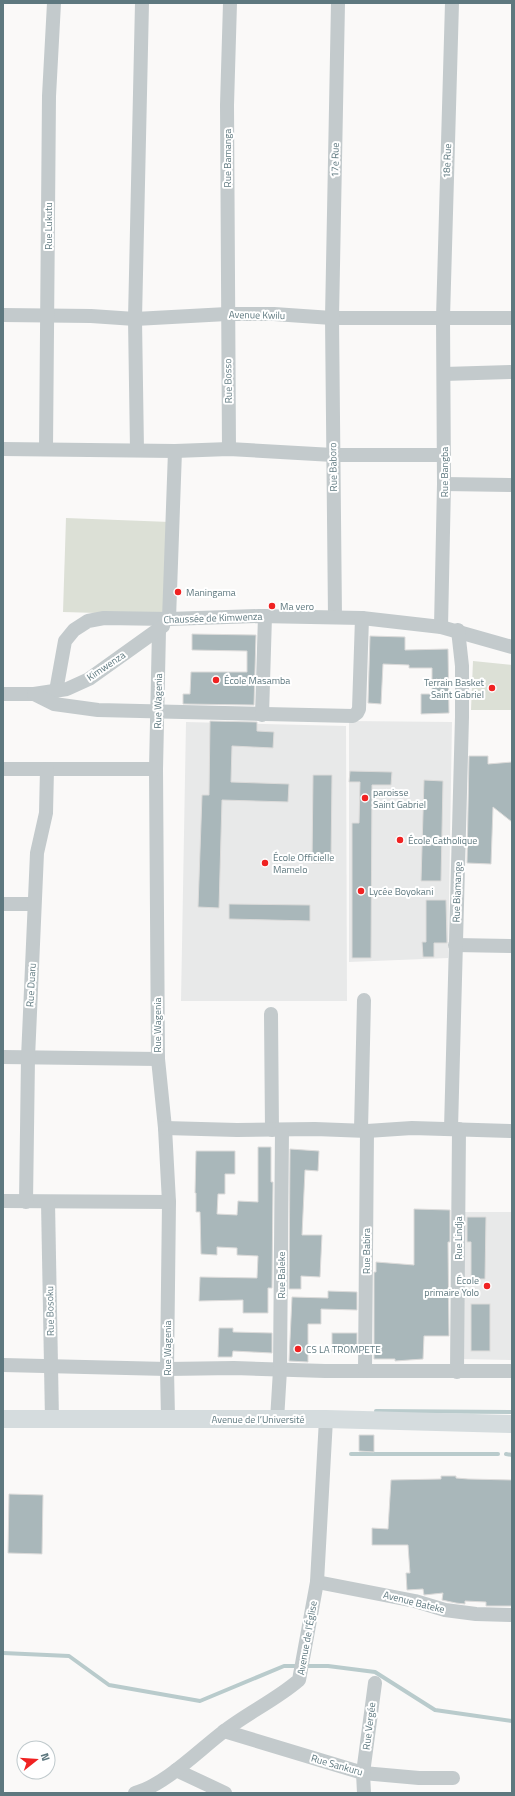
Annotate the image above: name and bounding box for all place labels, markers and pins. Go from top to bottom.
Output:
place label: Maningama [186,585,236,600]
marker: Maningama [173,587,183,597]
place label: Ma vero [280,599,314,614]
marker: Ma vero [267,601,277,611]
place label: École Masamba [224,673,290,688]
marker: École Masamba [211,675,221,685]
place label: Terrain Basket Saint Gabriel [424,675,484,702]
marker: Terrain Basket Saint Gabriel [487,683,497,693]
place label: paroisse Saint Gabriel [373,785,426,812]
marker: paroisse Saint Gabriel [360,793,370,803]
place label: École Catholique [408,833,477,848]
marker: École Catholique [395,835,405,845]
place label: École Officielle Mamelo [273,850,334,877]
marker: École Officielle Mamelo [260,858,270,868]
place label: Lycée Boyokani [369,884,433,899]
marker: Lycée Boyokani [356,886,366,896]
place label: École primaire Yolo [424,1273,479,1300]
marker: École primaire Yolo [482,1281,492,1291]
place label: CS LA TROMPETE [306,1342,381,1357]
marker: CS LA TROMPETE [293,1344,303,1354]

